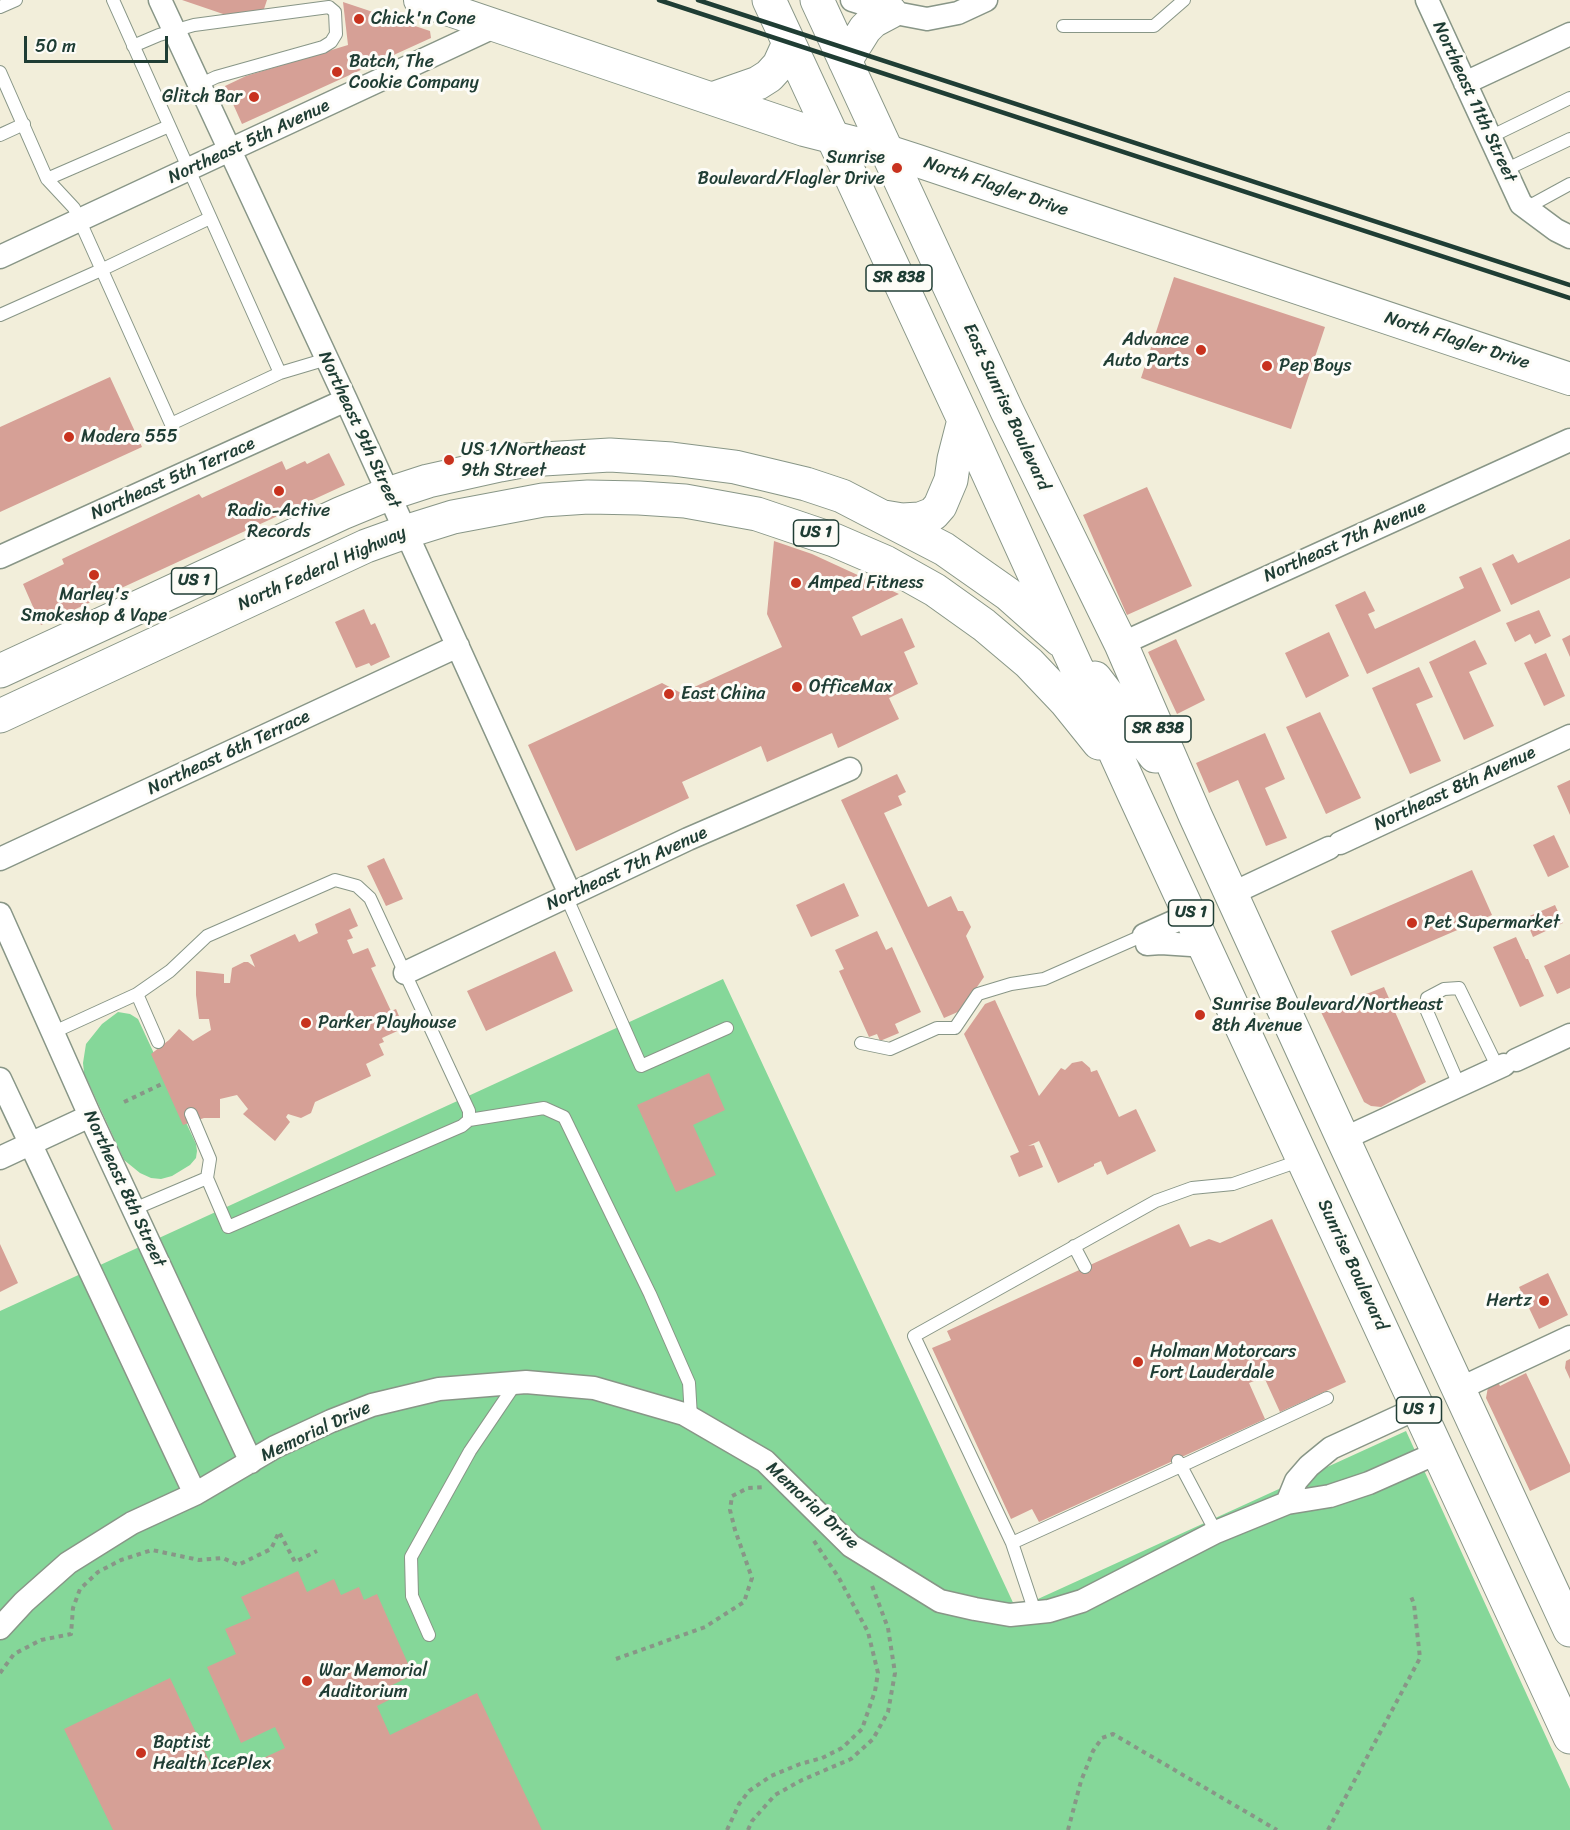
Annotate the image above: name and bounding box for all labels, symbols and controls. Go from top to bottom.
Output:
place label: Chick'n Cone [371,8,476,30]
marker: Chick'n Cone [352,12,366,26]
street label: Northeast 11th Street [1427,18,1521,186]
scale bar [27,24,171,62]
text: 50 m [35,30,76,62]
place label: Batch, The Cookie Company [349,51,479,94]
marker: Batch, The Cookie Company [330,65,344,79]
place label: Glitch Bar [162,86,242,108]
marker: Glitch Bar [247,90,261,104]
street label: Northeast 5th Avenue [165,95,333,189]
place label: Sunrise Boulevard/Flagler Drive [698,147,885,190]
street label: North Flagler Drive [921,152,1071,222]
marker: Sunrise Boulevard/Flagler Drive [890,161,904,175]
road number: SR 838 [866,265,932,291]
street label: North Flagler Drive [1382,307,1532,375]
street label: East Sunrise Boulevard [958,320,1054,494]
place label: Advance Auto Parts [1103,329,1189,372]
marker: Advance Auto Parts [1194,343,1208,357]
street label: Northeast 9th Street [313,348,405,512]
place label: Pep Boys [1279,355,1351,377]
marker: Pep Boys [1260,359,1274,373]
place label: Modera 555 [81,426,178,448]
marker: Modera 555 [62,430,76,444]
street label: Northeast 5th Terrace [88,433,258,525]
place label: US 1/Northeast 9th Street [461,439,586,482]
marker: US 1/Northeast 9th Street [442,453,456,467]
marker: Radio-Active Records [272,484,286,498]
street label: Northeast 7th Avenue [1261,497,1429,587]
place label: Radio-Active Records [228,500,330,542]
road number: US 1 [794,520,838,546]
street label: North Federal Highway [234,522,410,616]
marker: Marley's Smokeshop & Vape [87,568,101,582]
road number: US 1 [172,568,216,594]
place label: Amped Fitness [808,572,924,594]
marker: Amped Fitness [789,576,803,590]
place label: Marley's Smokeshop & Vape [21,584,167,626]
place label: OfficeMax [809,676,893,698]
marker: OfficeMax [790,680,804,694]
place label: East China [681,683,765,705]
marker: East China [662,687,676,701]
street label: Northeast 6th Terrace [144,706,314,800]
road number: SR 838 [1125,716,1191,742]
street label: Northeast 8th Avenue [1371,742,1539,836]
street label: Northeast 7th Avenue [543,822,711,916]
road number: US 1 [1168,900,1214,926]
place label: Pet Supermarket [1424,912,1560,934]
marker: Pet Supermarket [1405,916,1419,930]
place label: Sunrise Boulevard/Northeast 8th Avenue [1212,994,1444,1036]
marker: Sunrise Boulevard/Northeast 8th Avenue [1193,1008,1207,1022]
place label: Parker Playhouse [318,1012,456,1034]
marker: Parker Playhouse [299,1016,313,1030]
street label: Northeast 8th Street [78,1107,170,1271]
street label: Sunrise Boulevard [1312,1196,1392,1334]
place label: Hertz [1486,1290,1532,1312]
marker: Hertz [1537,1294,1551,1308]
place label: Holman Motorcars Fort Lauderdale [1150,1341,1296,1384]
marker: Holman Motorcars Fort Lauderdale [1131,1355,1145,1369]
street label: Memorial Drive [258,1397,374,1467]
road number: US 1 [1396,1397,1442,1423]
street label: Memorial Drive [761,1458,863,1554]
place label: War Memorial Auditorium [319,1660,427,1702]
marker: War Memorial Auditorium [300,1674,314,1688]
place label: Baptist Health IcePlex [153,1732,271,1774]
marker: Baptist Health IcePlex [134,1746,148,1760]

